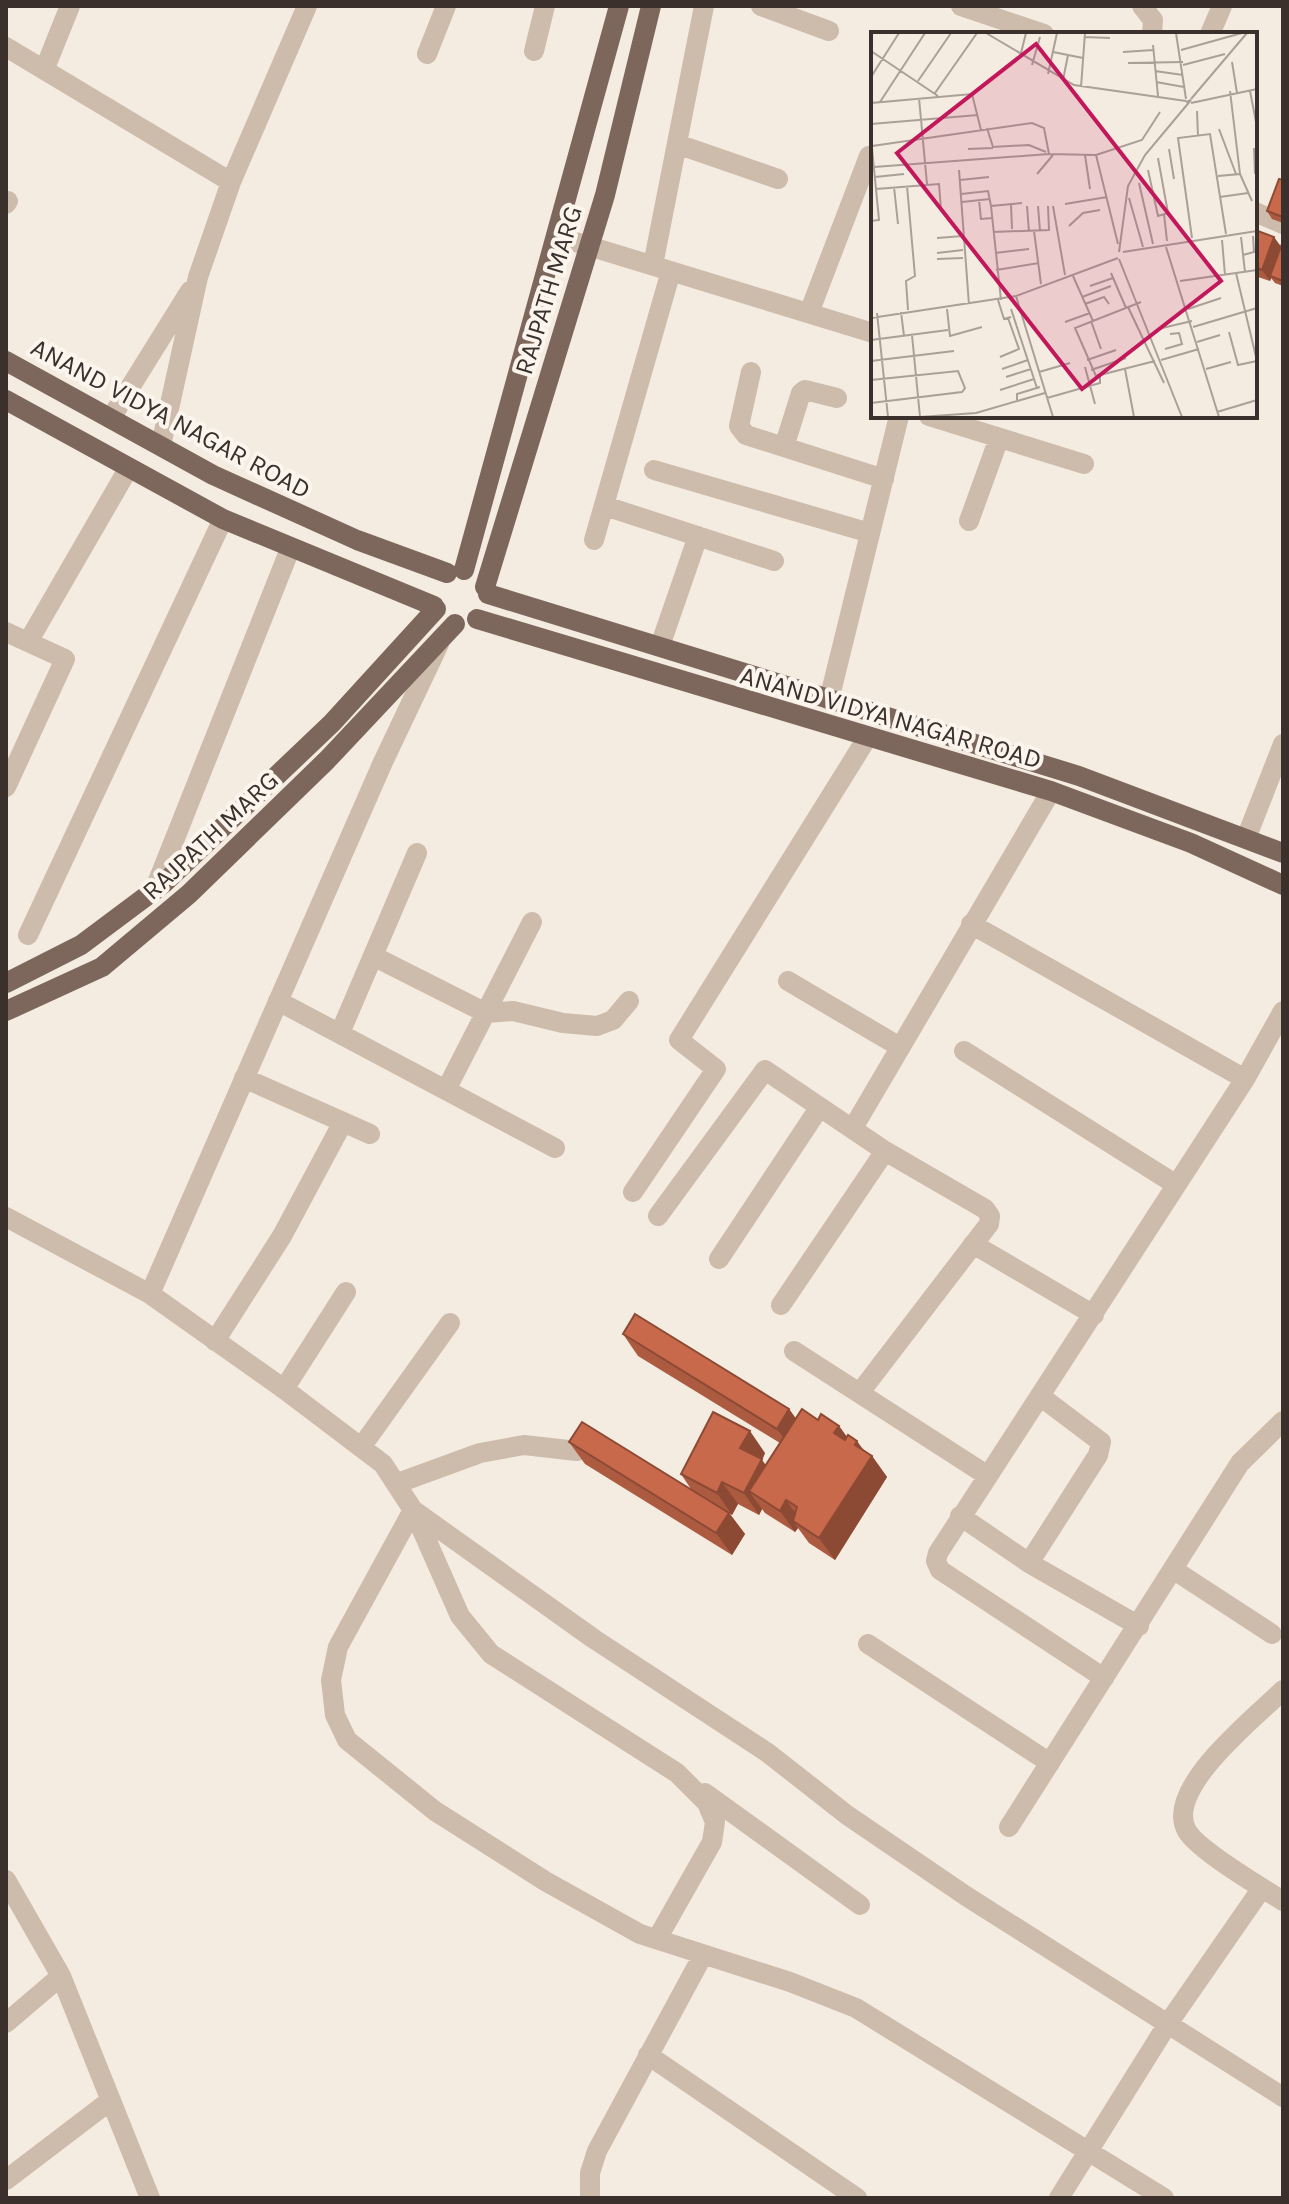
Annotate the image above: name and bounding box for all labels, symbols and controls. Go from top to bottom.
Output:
inset map [871,32,1257,418]
street label: RAJPATH MARG [508,202,589,378]
street label: ANAND VIDYA NAGAR ROAD [26,331,316,505]
street label: ANAND VIDYA NAGAR ROAD [737,660,1045,775]
street label: RAJPATH MARG [136,764,285,906]

